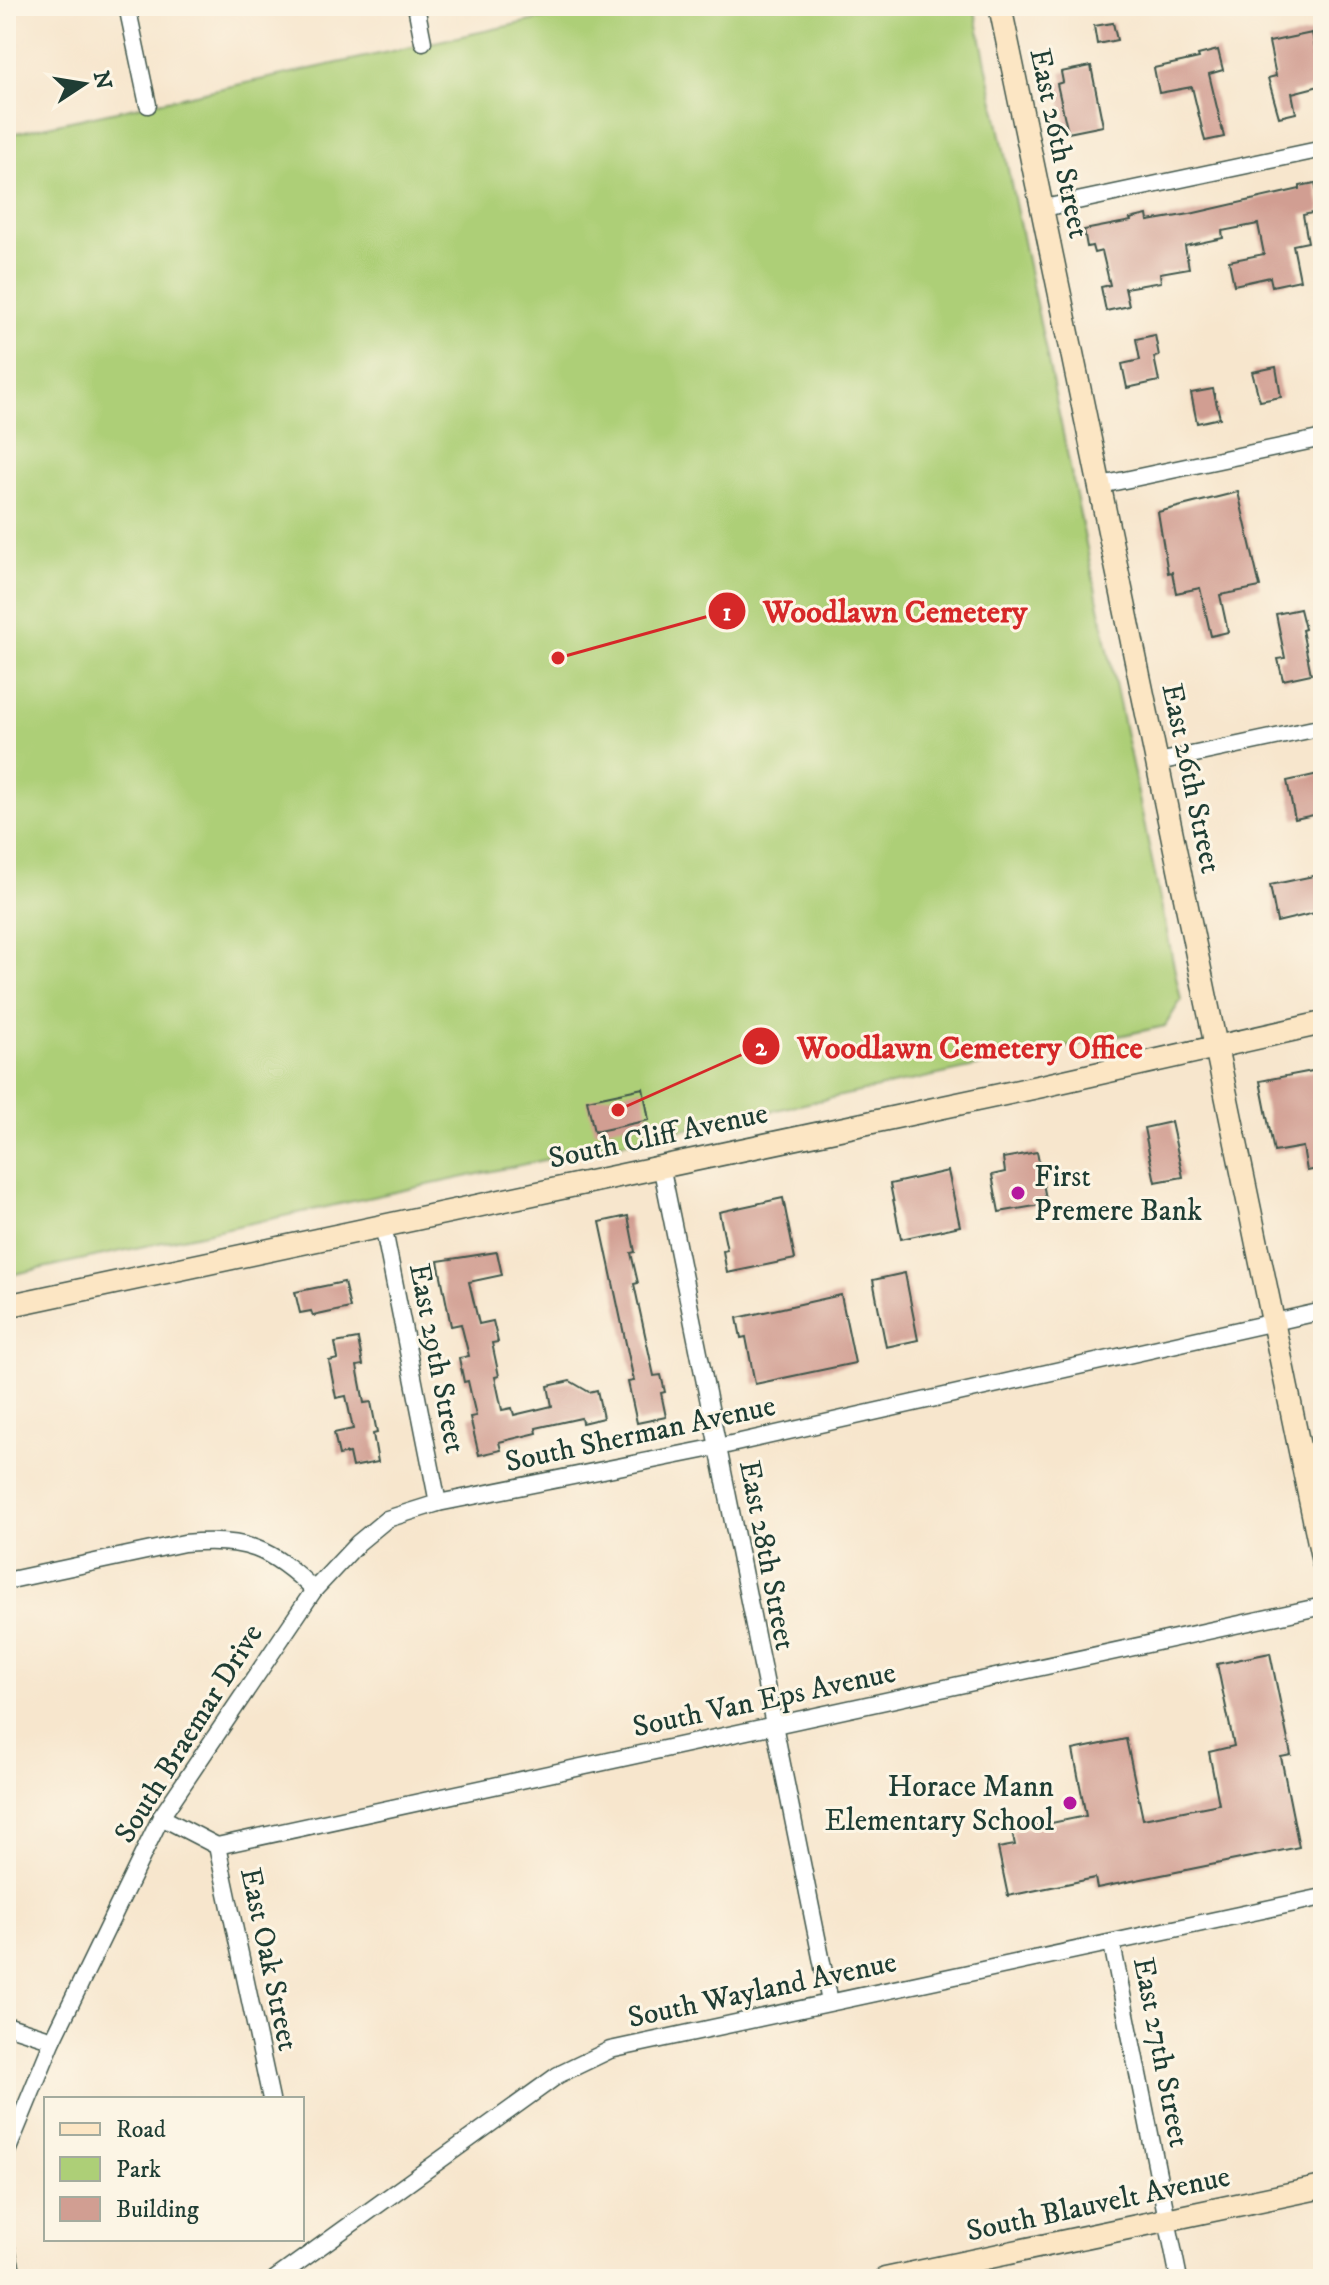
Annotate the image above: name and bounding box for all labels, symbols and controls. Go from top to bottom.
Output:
north arrow [44,44,124,124]
street label: East 26th Street [1020,45,1097,242]
text: N [87,69,117,92]
callout: Woodlawn Cemetery [707,583,1043,639]
text: Woodlawn Cemetery [762,593,1028,633]
text: 1 [723,598,732,628]
street label: East 26th Street [1152,680,1229,877]
callout: Woodlawn Cemetery Office [741,1018,1159,1074]
text: Woodlawn Cemetery Office [796,1029,1143,1069]
text: 2 [755,1033,768,1063]
street label: South Cliff Avenue [545,1095,771,1178]
place label: First Premere Bank [1034,1159,1202,1230]
marker: First Premere Bank [1009,1184,1027,1202]
street label: East 29th Street [400,1260,473,1456]
street label: South Sherman Avenue [502,1388,779,1481]
street label: East 28th Street [730,1457,803,1653]
street label: South Braemar Drive [107,1617,272,1850]
street label: South Van Eps Avenue [629,1655,899,1746]
place label: Horace Mann Elementary School [825,1769,1054,1840]
marker: Horace Mann Elementary School [1061,1794,1079,1812]
street label: East Oak Street [231,1864,306,2054]
street label: South Wayland Avenue [625,1944,900,2037]
street label: East 27th Street [1124,1954,1197,2150]
legend [44,2097,304,2241]
text: Road [116,2115,166,2145]
text: Park [116,2155,161,2185]
street label: South Blauvelt Avenue [963,2158,1234,2250]
text: Building [116,2195,199,2225]

